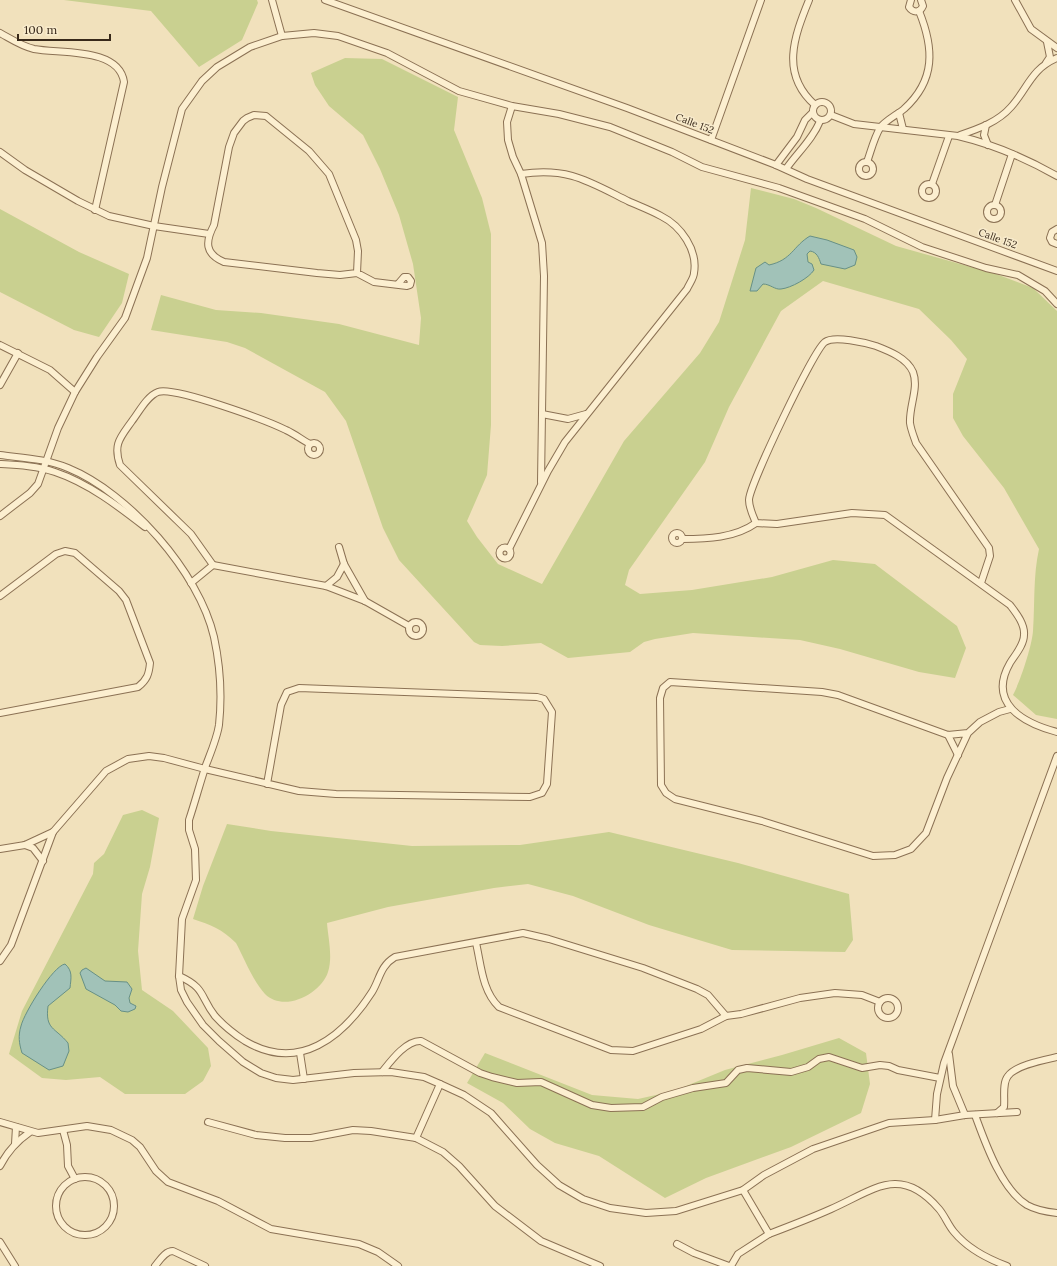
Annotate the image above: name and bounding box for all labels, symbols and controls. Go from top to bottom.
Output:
scale bar [18,16,110,42]
text: 100 m [24,22,57,37]
street label: Calle 152 [674,110,716,137]
street label: Calle 152 [977,226,1019,251]

